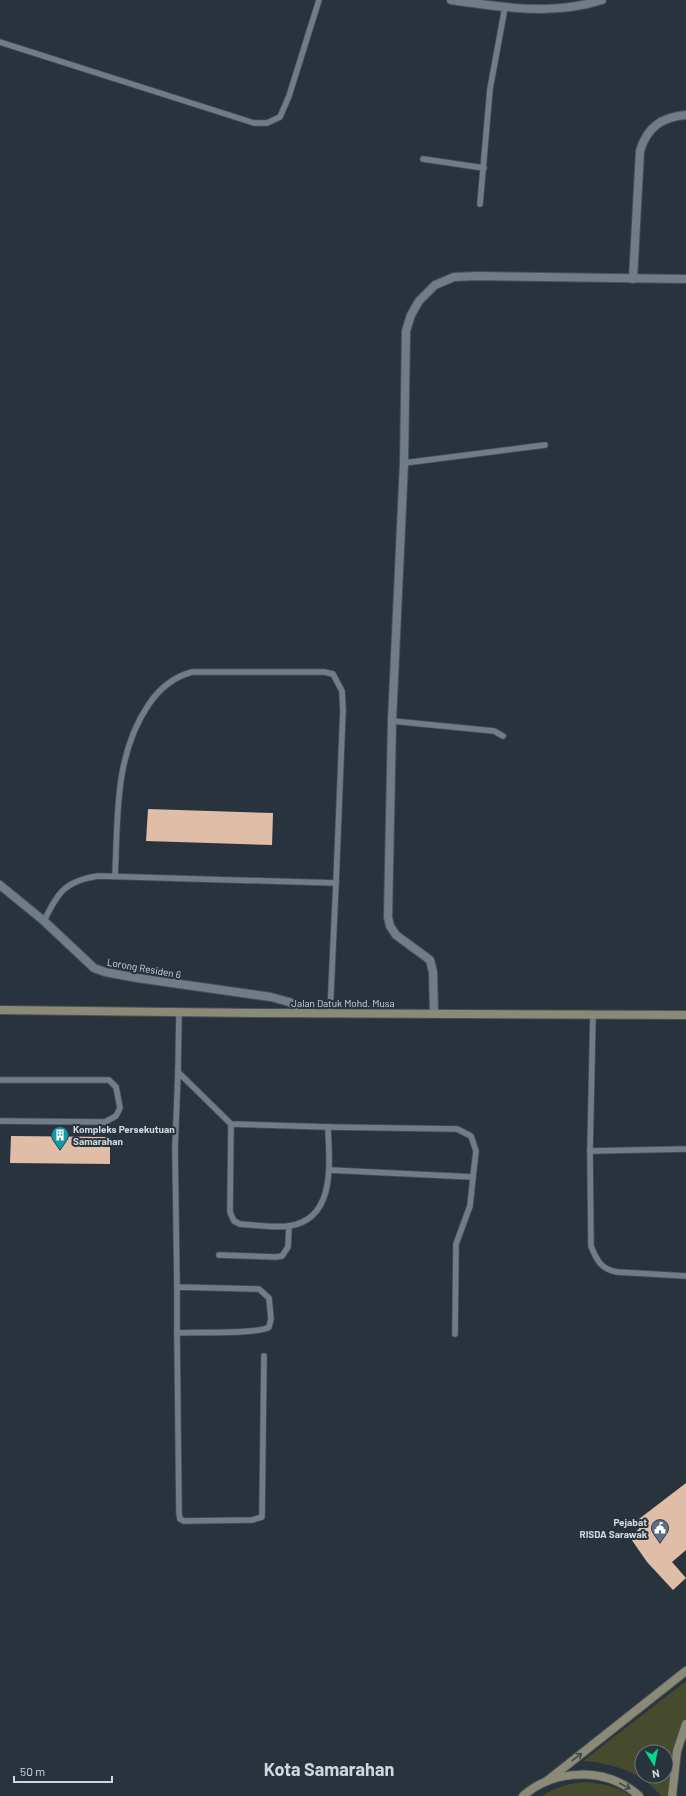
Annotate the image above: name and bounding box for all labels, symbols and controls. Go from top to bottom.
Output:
street label: Lorong Residen 6 [106,956,182,980]
street label: Jalan Datuk Mohd. Musa [291,997,395,1009]
place label: Kompleks Persekutuan Samarahan [73,1123,175,1147]
building icon: Kompleks Persekutuan Samarahan [50,1125,70,1150]
place label: Pejabat RISDA Sarawak [580,1516,648,1540]
public building icon: Pejabat RISDA Sarawak [650,1518,670,1543]
north arrow [634,1744,674,1784]
one-way arrow [572,1752,583,1761]
scale bar [14,1758,112,1784]
district label: Kota Samarahan [264,1758,394,1780]
text: 50 m [20,1764,45,1778]
text: N [651,1767,661,1781]
one-way arrow [618,1783,630,1790]

